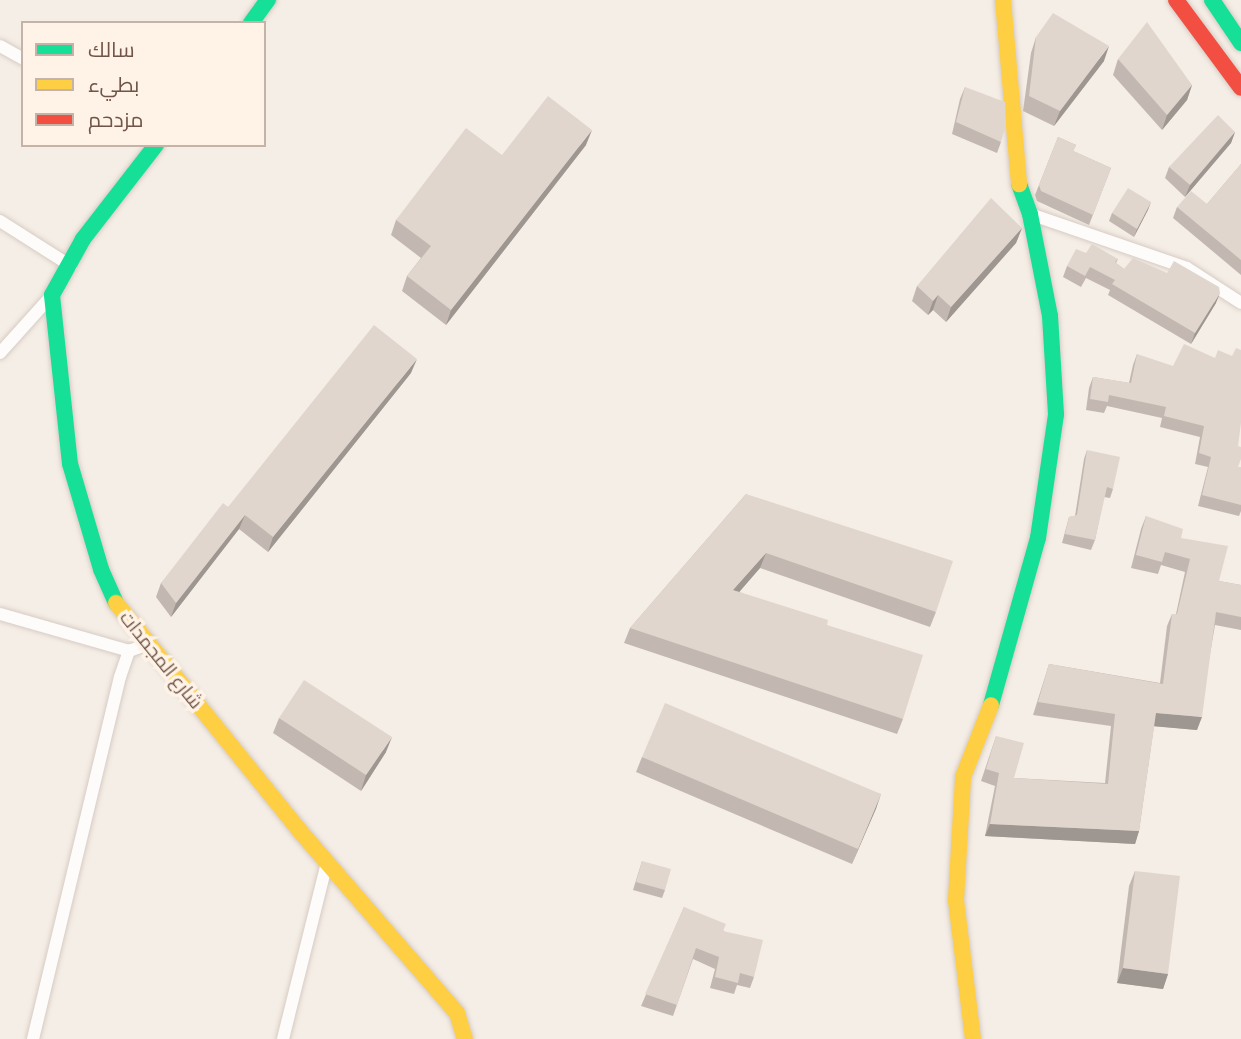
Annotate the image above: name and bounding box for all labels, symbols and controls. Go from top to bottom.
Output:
legend [21,21,266,147]
text: سالك [88,35,135,64]
text: بطيء [88,70,139,99]
text: مزدحم [88,105,143,134]
street label: شارع المجمدات [115,607,207,713]

